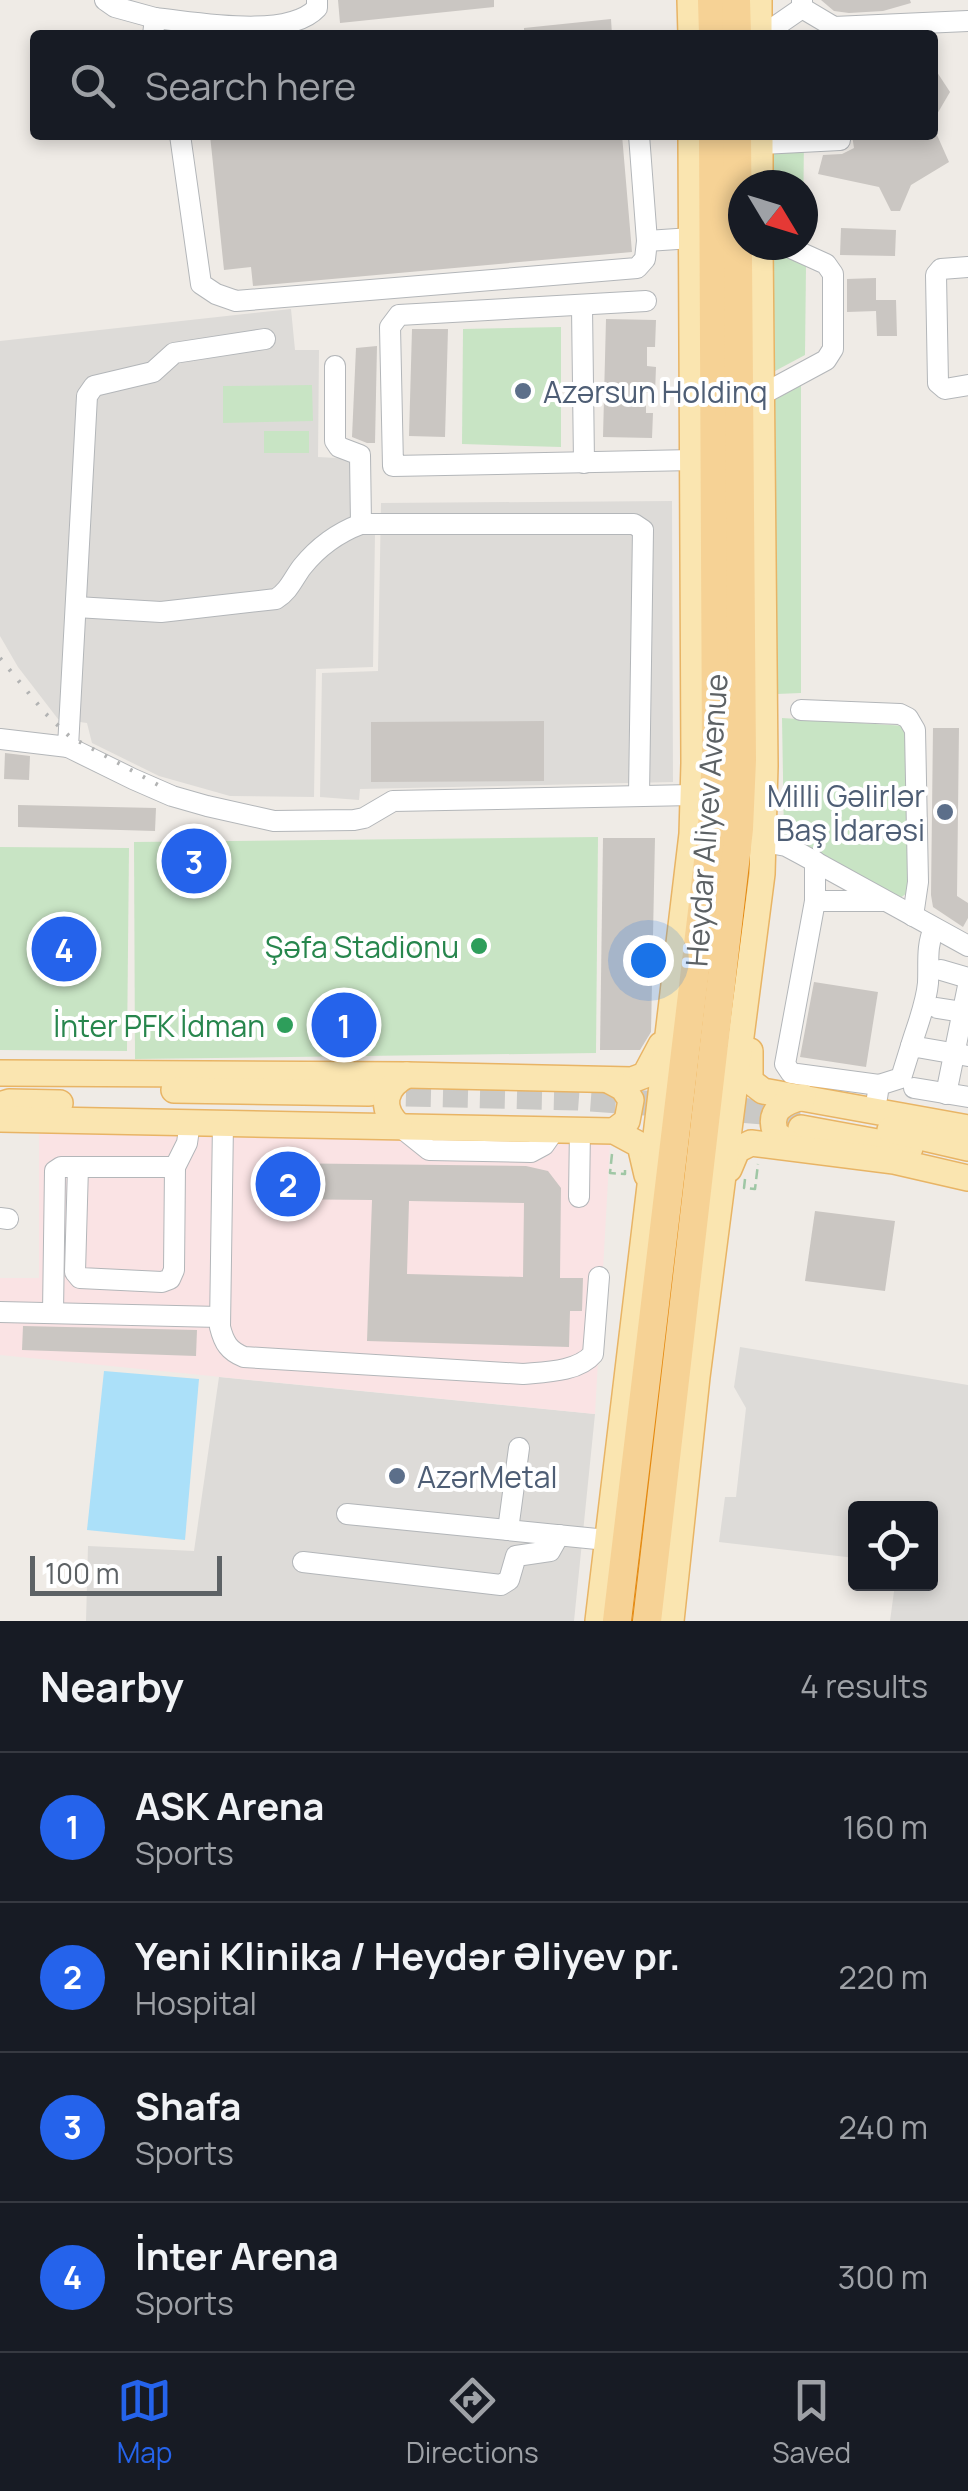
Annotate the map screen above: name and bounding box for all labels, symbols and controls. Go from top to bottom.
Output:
search box [30,30,938,140]
icon: search [65,58,120,113]
text: Search here [145,59,356,111]
north arrow [728,170,818,260]
place label: Azərsun Holdinq [543,371,768,412]
marker: Azərsun Holdinq [512,380,534,402]
street label: Heydar Aliyev Avenue [675,672,737,968]
place label: Milli Gəlirlər Baş İdarəsi [767,775,925,850]
marker: Milli Gəlirlər Baş İdarəsi [934,801,956,823]
pin: 3 [162,824,226,898]
pin: 4 [32,912,96,986]
place label: Şəfa Stadionu [265,926,459,967]
marker: Şəfa Stadionu [468,935,490,957]
your location [623,935,674,986]
pin: 1 [312,988,376,1062]
place label: İnter PFK İdman [53,1005,265,1046]
marker: İnter PFK İdman [274,1014,296,1036]
pin: 2 [256,1146,320,1222]
place label: AzərMetal [417,1456,557,1497]
marker: AzərMetal [386,1465,408,1487]
map controls [848,1501,938,1591]
button: locate [848,1501,938,1591]
scale bar [30,1551,222,1596]
text: 100 m [45,1554,119,1592]
text: Nearby [40,1657,184,1715]
text: 4 results [800,1664,928,1708]
text: ASK Arena [135,1779,324,1831]
text: 1 [65,1805,80,1849]
text: 160 m [843,1805,928,1849]
text: Sports [135,1831,234,1875]
text: Yeni Klinika / Heydər Əliyev pr. [135,1929,681,1981]
text: 2 [63,1955,82,1999]
text: 220 m [838,1955,928,1999]
text: Hospital [135,1981,257,2025]
text: Shafa [135,2079,241,2131]
text: 3 [63,2105,82,2149]
text: 240 m [838,2105,928,2149]
text: Sports [135,2131,234,2175]
text: İnter Arena [135,2229,339,2281]
text: 4 [63,2255,82,2299]
text: 300 m [838,2255,928,2299]
text: Sports [135,2281,234,2325]
tab: Map [117,2373,172,2471]
tab: Directions [406,2373,539,2471]
tab: Saved [772,2373,851,2471]

